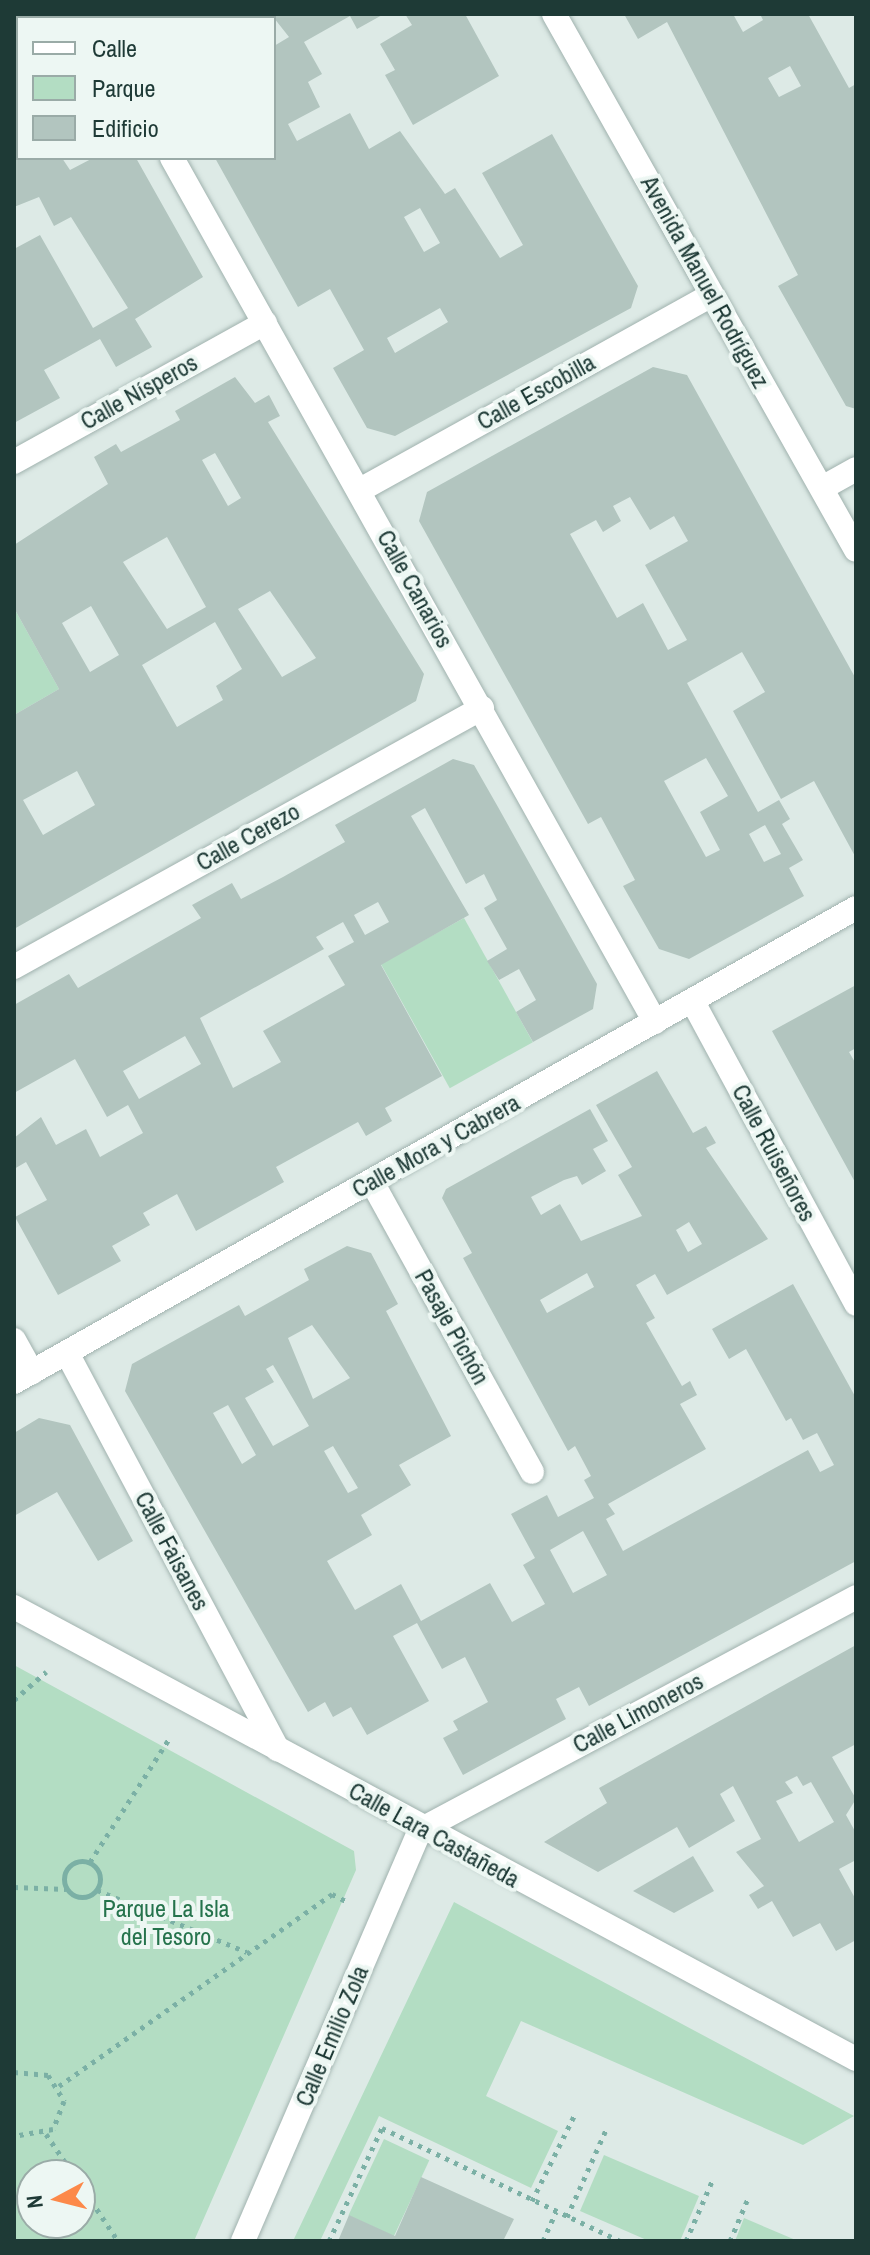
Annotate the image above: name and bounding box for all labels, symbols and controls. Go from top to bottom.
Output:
legend [16,16,276,160]
text: Calle [92,32,137,64]
text: Parque [92,72,155,104]
text: Edificio [92,112,159,144]
street label: Avenida Manuel Rodríguez [635,171,775,393]
street label: Calle Nísperos [76,348,202,436]
street label: Calle Escobilla [472,348,600,436]
street label: Calle Canarios [371,525,459,653]
street label: Calle Cerezo [191,797,305,877]
street label: Calle Ruiseñores [726,1080,822,1226]
street label: Calle Mora y Cabrera [347,1088,525,1204]
street label: Pasaje Pichón [409,1265,495,1389]
street label: Calle Faisanes [129,1487,215,1615]
street label: Calle Limoneros [568,1667,708,1759]
street label: Calle Lara Castañeda [344,1776,524,1894]
park label: Parque La Isla del Tesoro [103,1895,229,1951]
street label: Calle Emilio Zola [289,1961,375,2111]
north arrow [16,2159,96,2239]
text: N [18,2193,50,2210]

